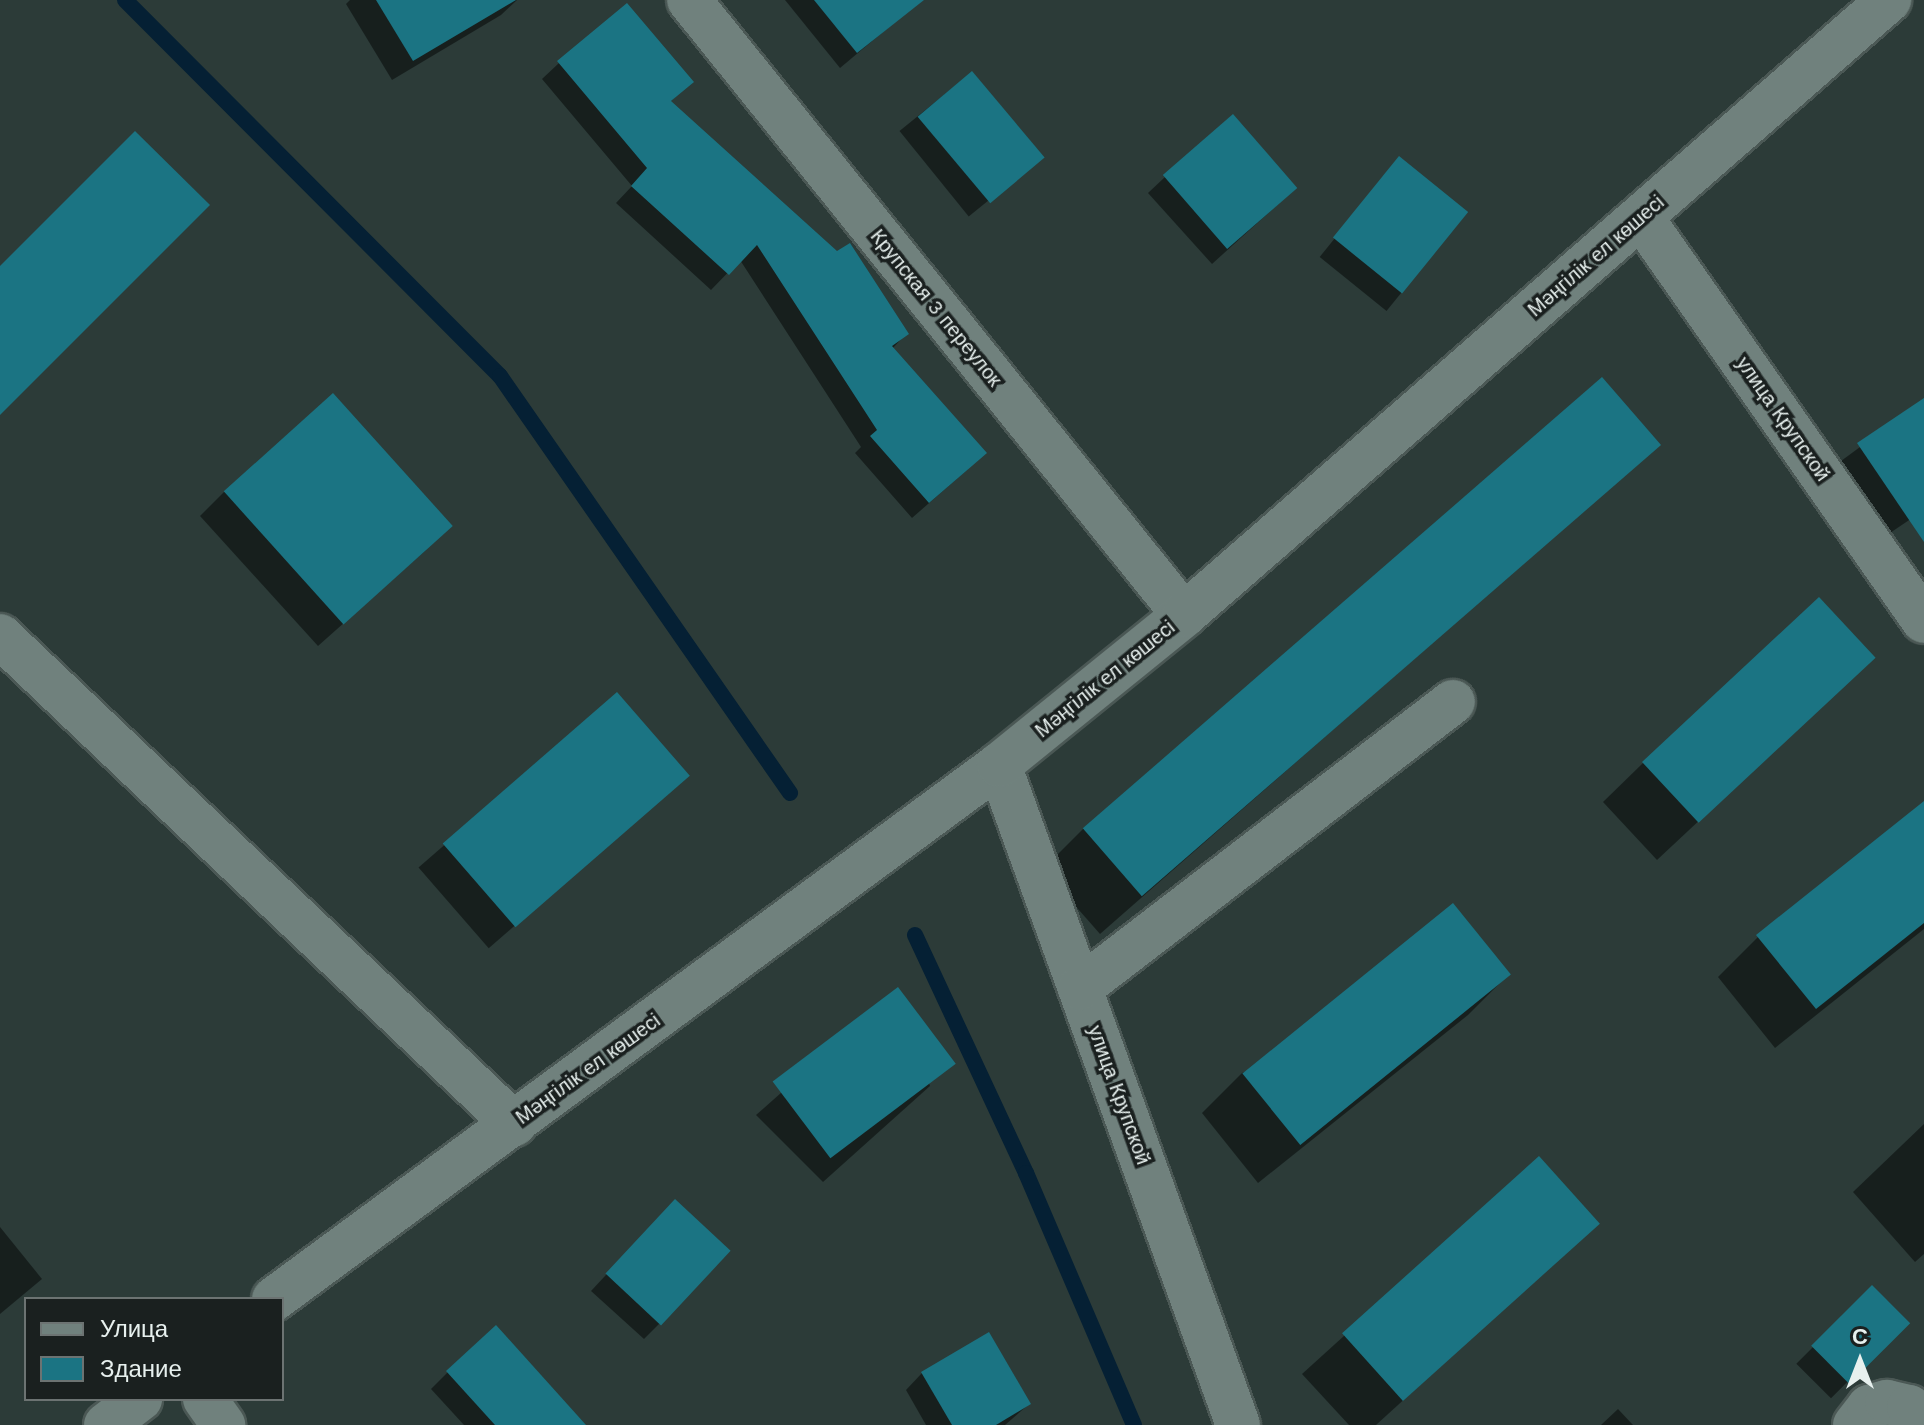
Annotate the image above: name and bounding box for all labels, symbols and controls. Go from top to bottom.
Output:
street label: Мәңгілік ел көшесі [1523,190,1669,322]
street label: Крупская 3 переулок [865,225,1007,391]
street label: улица Крупской [1731,352,1835,486]
street label: Мәңгілік ел көшесі [1030,615,1180,743]
street label: Мәңгілік ел көшесі [511,1009,665,1129]
street label: улица Крупской [1083,1022,1155,1168]
legend [24,1297,284,1401]
text: Улица [100,1315,168,1343]
north arrow [1820,1321,1900,1401]
text: С [1852,1324,1868,1349]
text: Здание [100,1355,182,1383]

